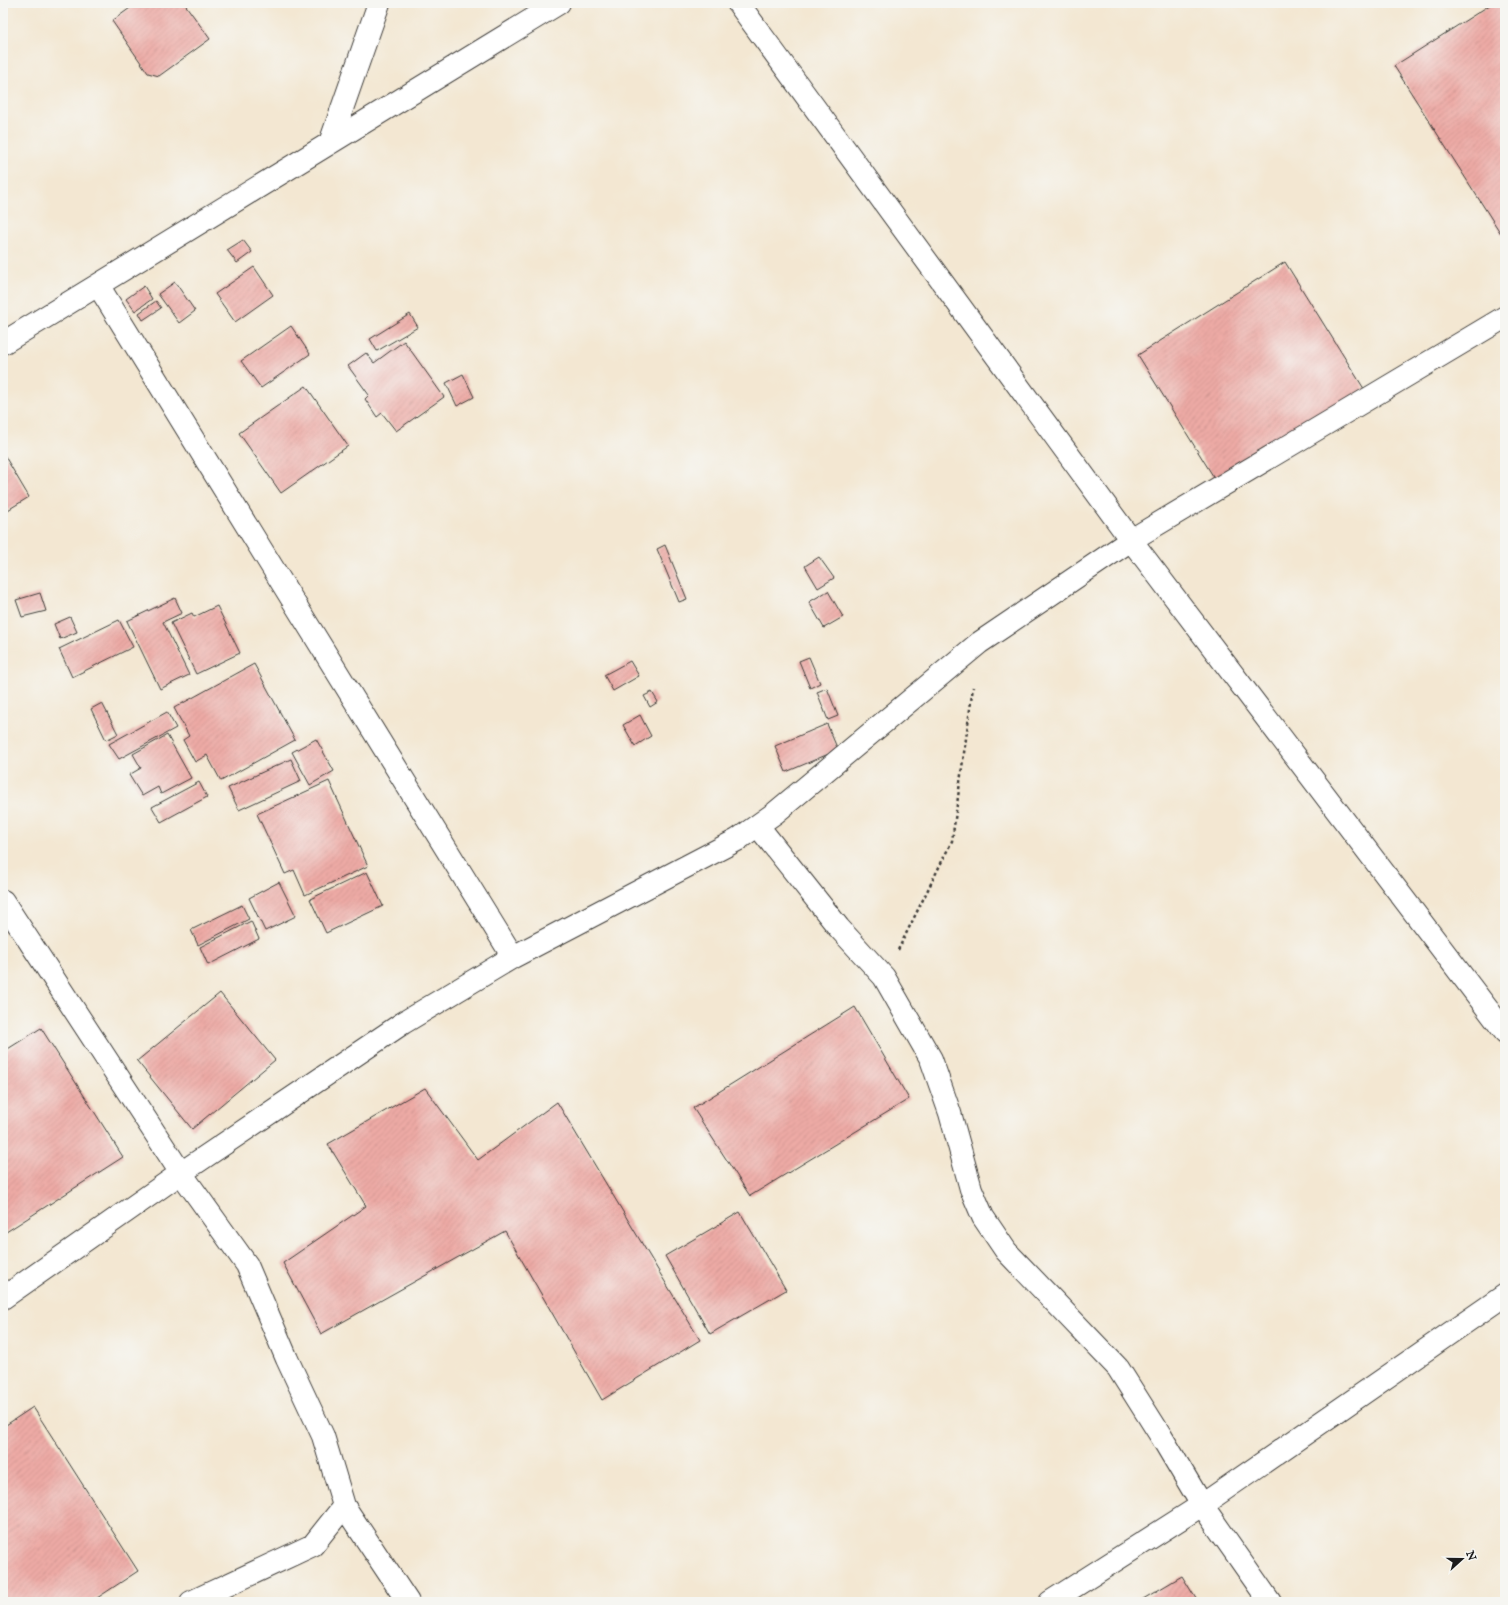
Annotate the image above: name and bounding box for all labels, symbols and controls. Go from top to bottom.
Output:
north arrow [1442,1539,1482,1579]
text: N [1462,1548,1479,1563]

